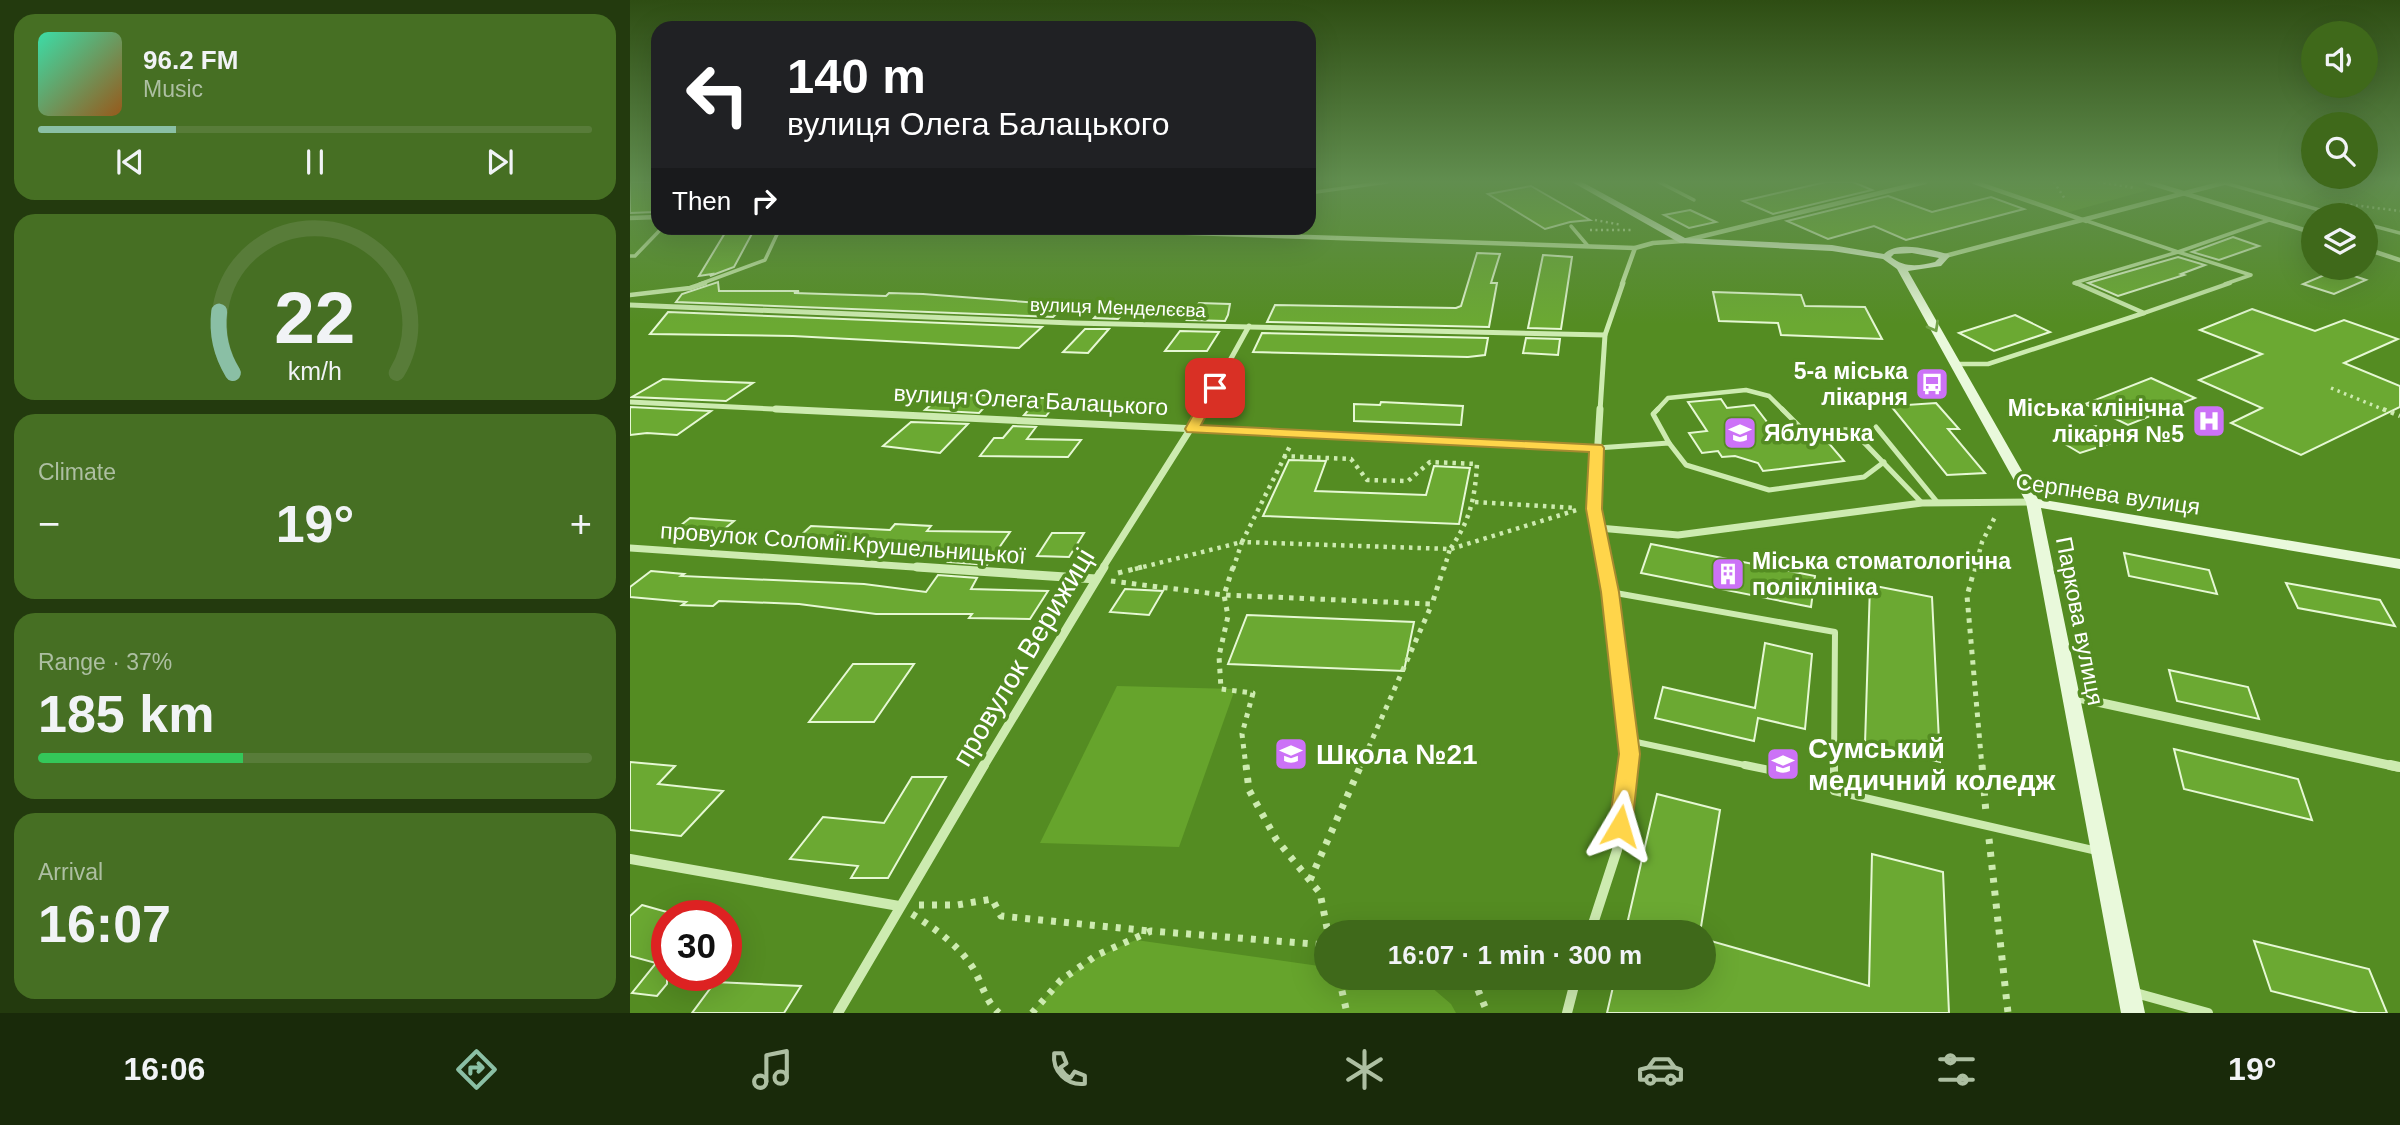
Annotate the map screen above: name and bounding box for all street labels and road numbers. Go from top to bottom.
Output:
street label: вулиця Менделєєва [1030,294,1207,321]
street label: вулиця Олега Балацького [893,380,1169,420]
street label: Серпнева вулиця [2014,468,2202,520]
street label: провулок Соломії Крушельницької [659,517,1027,569]
street label: Паркова вулиця [2051,535,2109,707]
street label: провулок Верижиці [946,543,1101,772]

